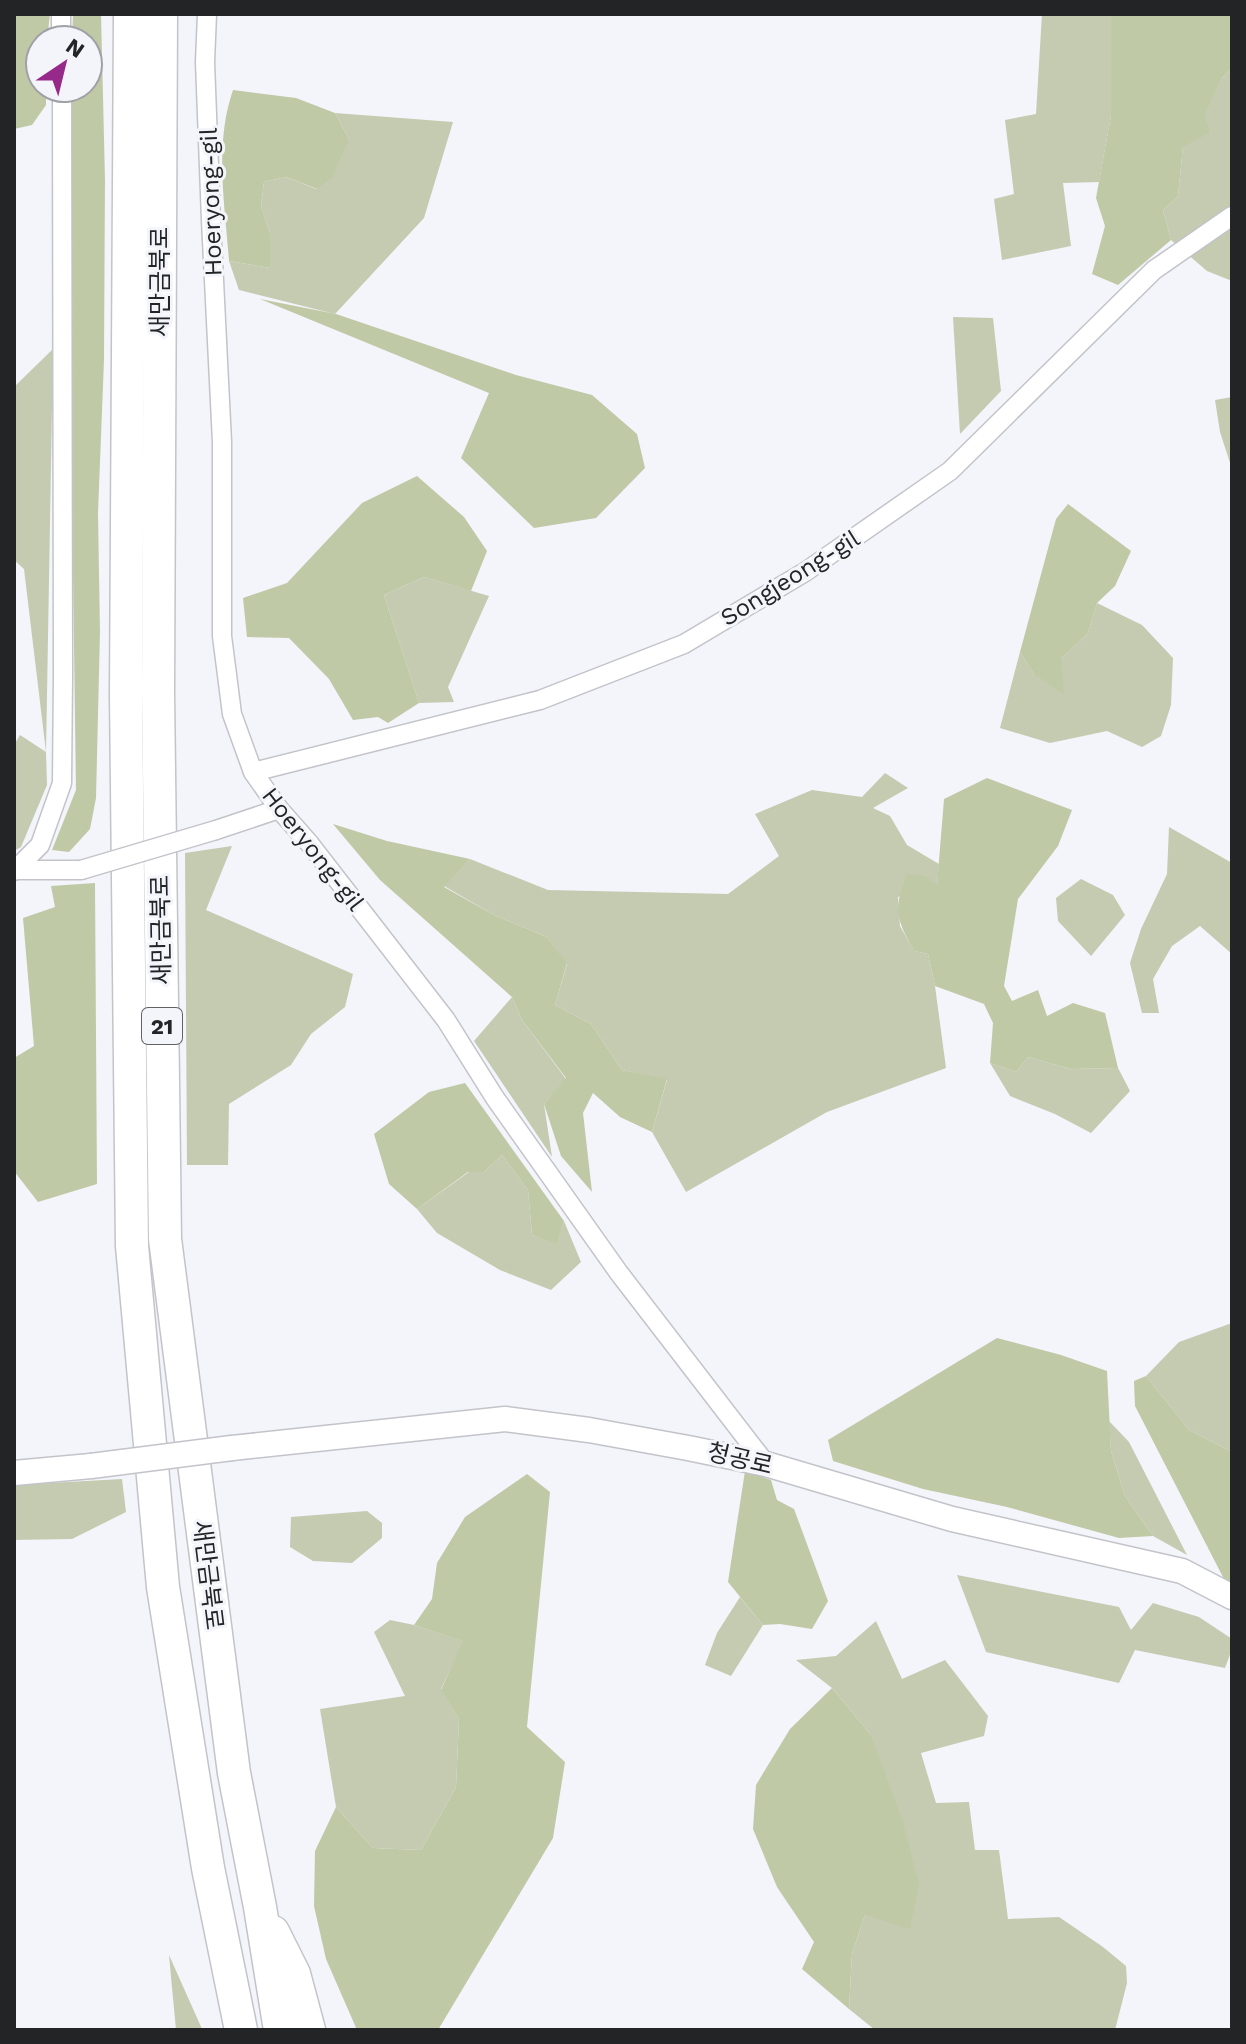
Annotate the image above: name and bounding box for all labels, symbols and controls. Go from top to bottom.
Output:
north arrow [24,24,104,104]
text: N [61,33,89,63]
street label: Hoeryong-gil [194,127,228,277]
street label: 새만금북로 [146,227,174,337]
street label: Songjeong-gil [715,524,865,632]
street label: Hoeryong-gil [256,782,370,917]
street label: 새만금북로 [146,875,176,985]
road number: 21 [142,1008,182,1044]
street label: 청공로 [705,1438,775,1480]
street label: 새만금북로 [187,1519,229,1631]

